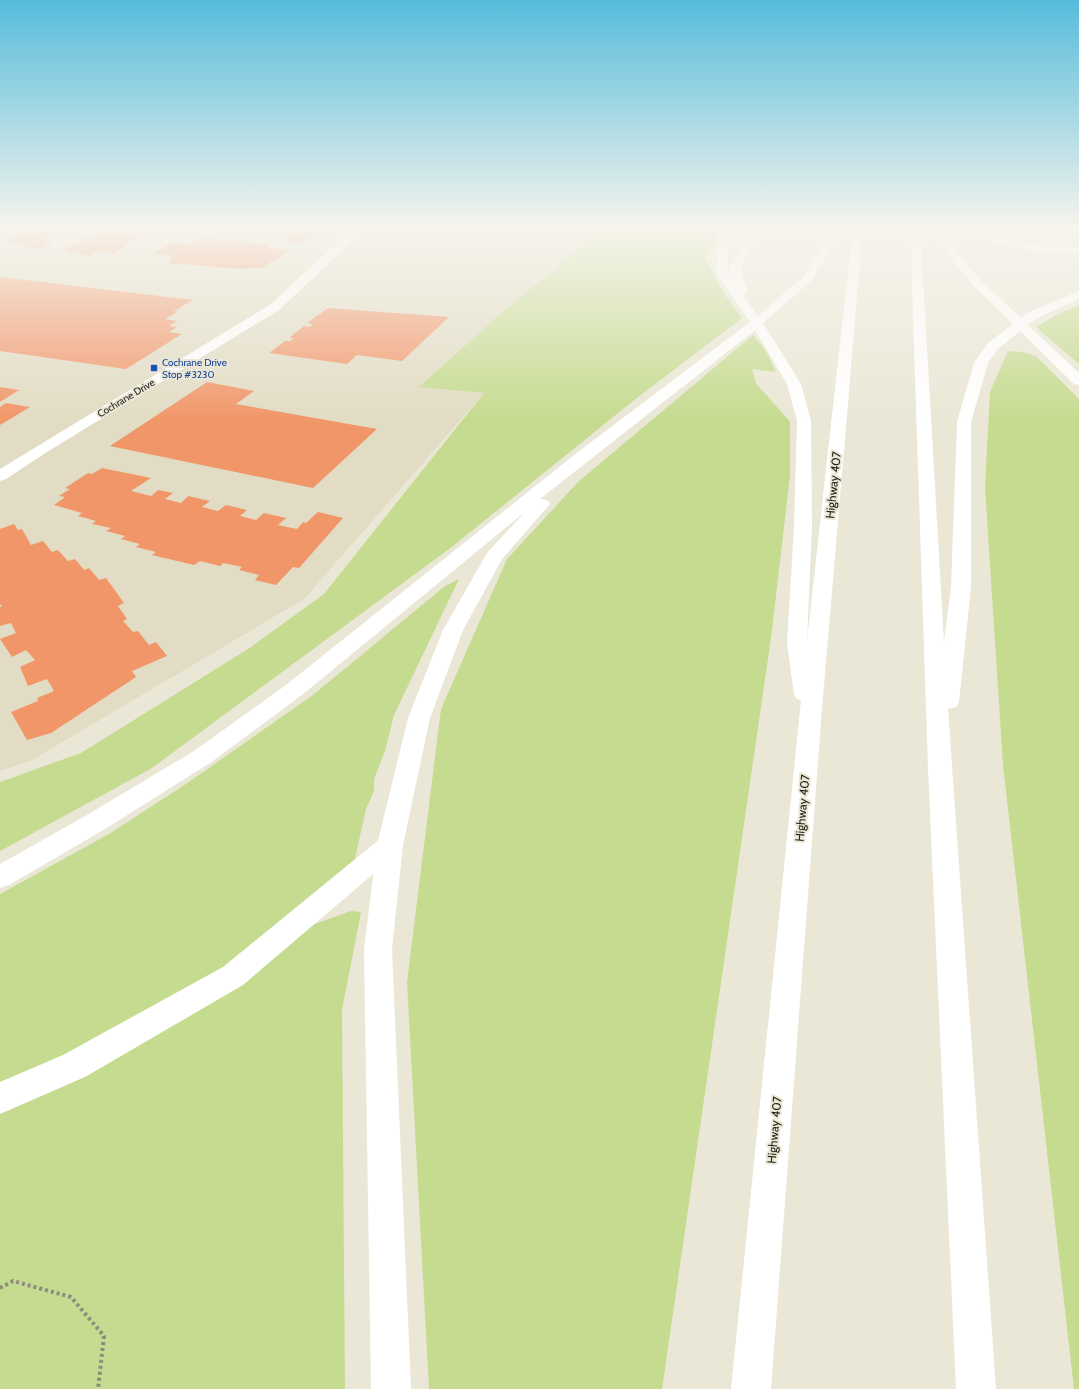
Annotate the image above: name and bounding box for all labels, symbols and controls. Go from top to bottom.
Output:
place label: Cochrane Drive Stop #3230 [162,356,227,381]
marker: Cochrane Drive Stop #3230 [149,363,159,373]
street label: Cochrane Drive [95,376,157,420]
street label: Highway 407 [822,451,844,519]
street label: Highway 407 [792,774,812,842]
street label: Highway 407 [764,1096,784,1164]

